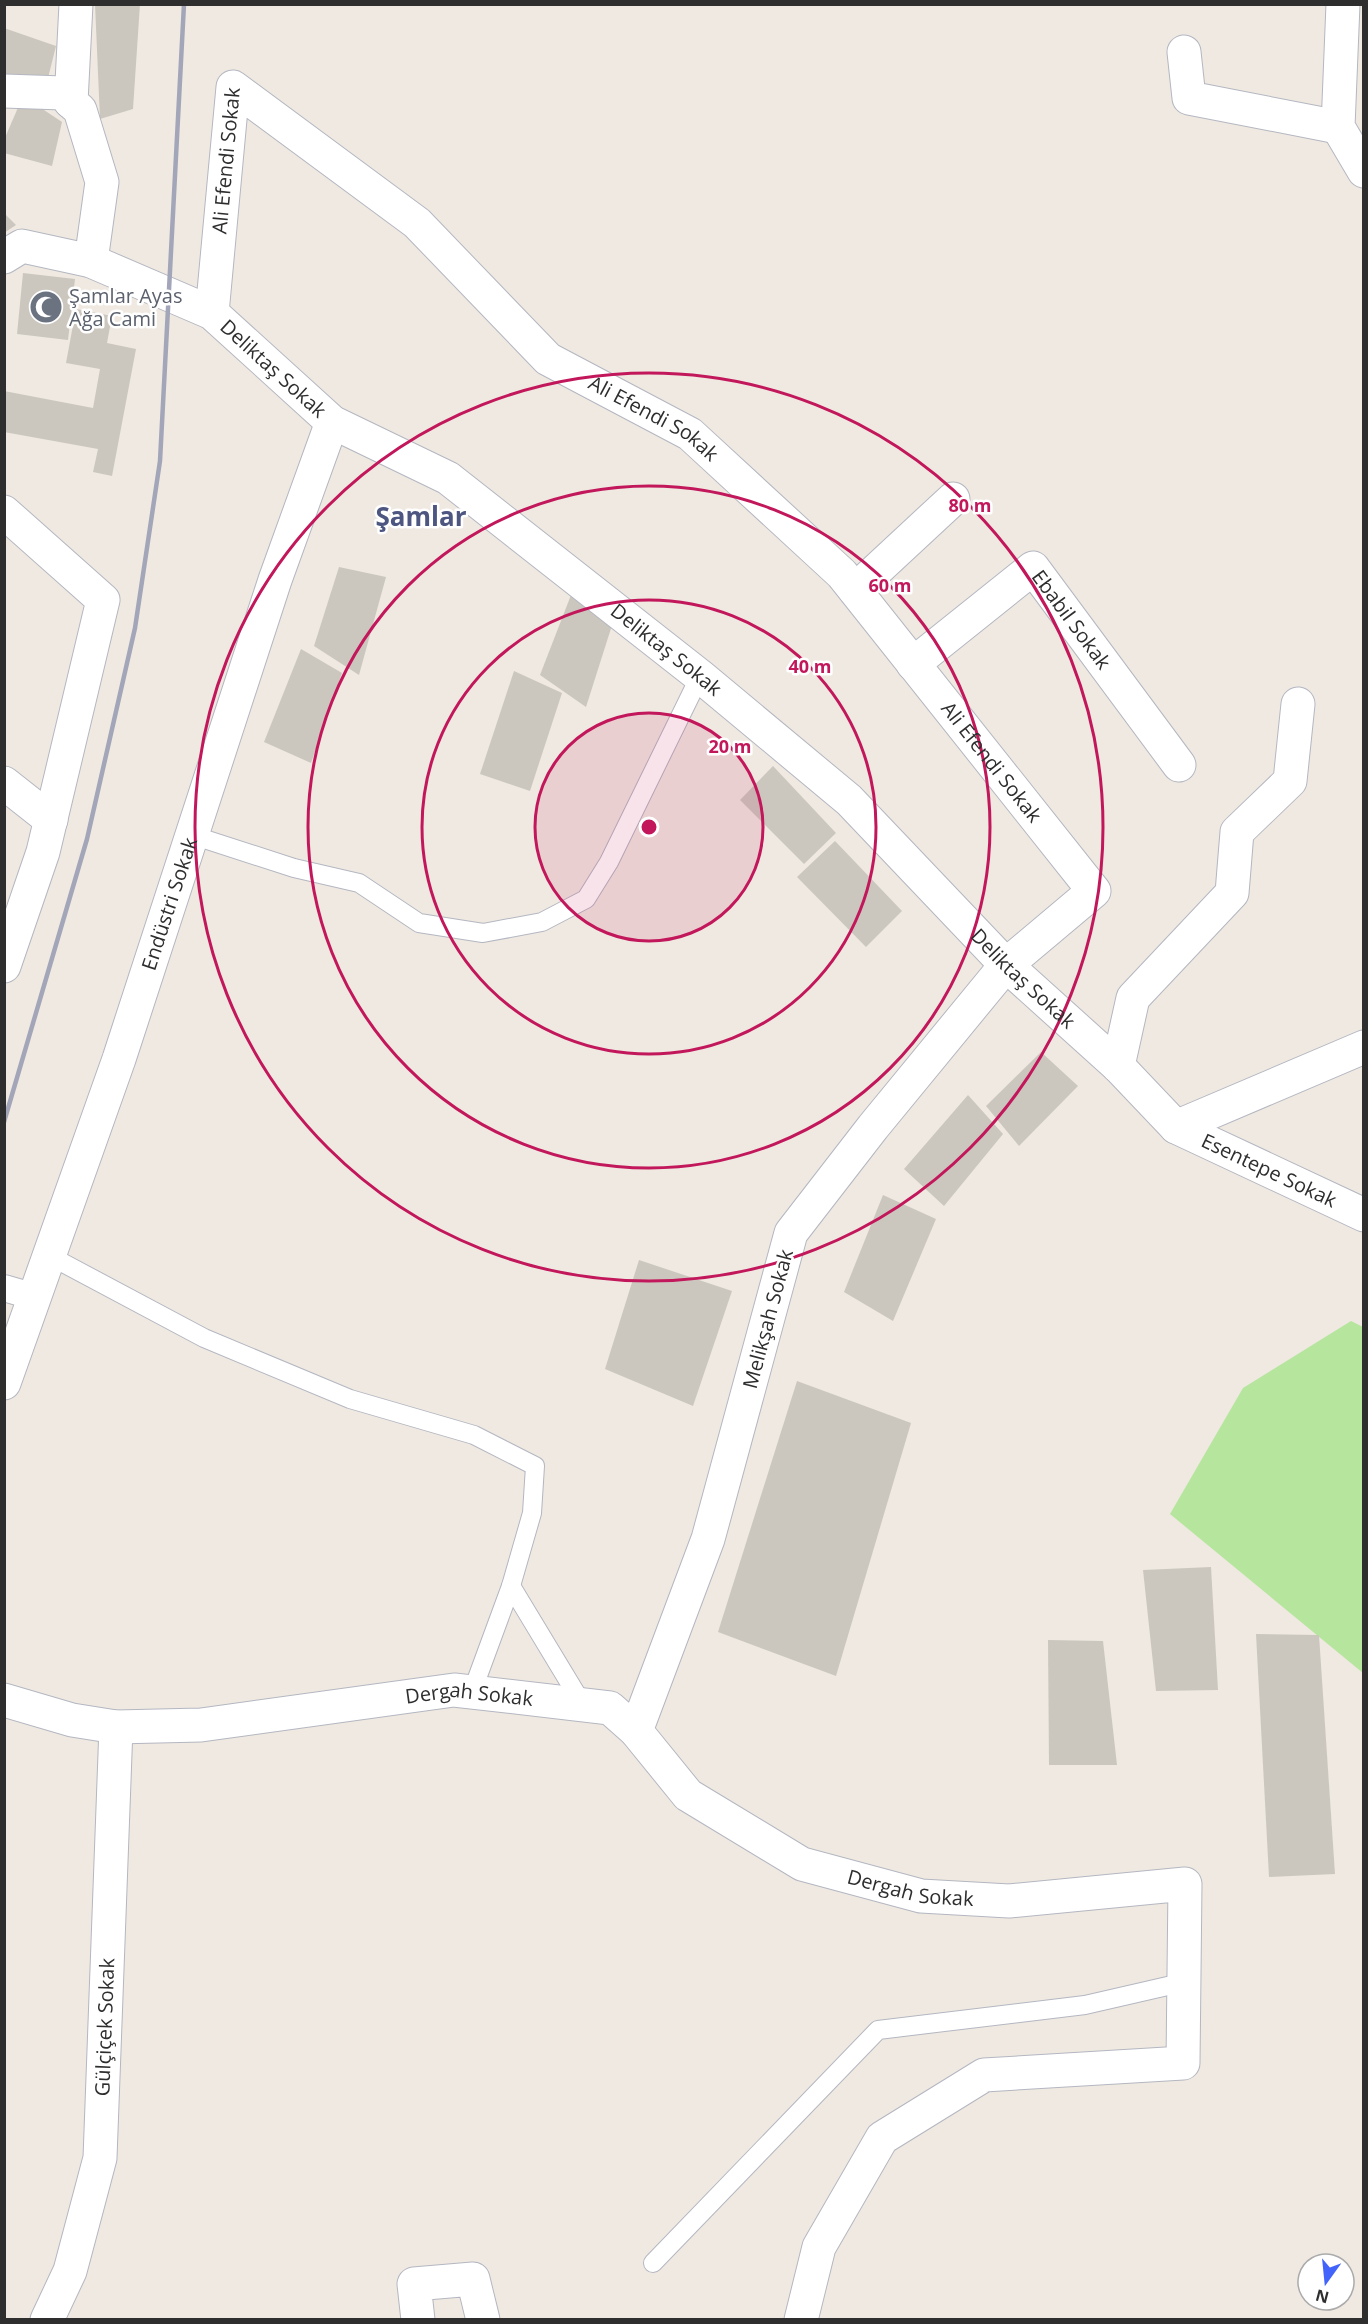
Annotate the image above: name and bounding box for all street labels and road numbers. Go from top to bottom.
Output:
street label: Ali Efendi Sokak [205,86,246,235]
street label: Deliktaş Sokak [215,313,333,424]
street label: Ali Efendi Sokak [584,369,725,467]
street label: Ebabil Sokak [1026,564,1118,675]
street label: Deliktaş Sokak [605,597,728,702]
street label: Ali Efendi Sokak [936,696,1048,828]
street label: Endüstri Sokak [135,833,203,974]
street label: Deliktaş Sokak [965,922,1082,1034]
street label: Esentepe Sokak [1197,1127,1342,1214]
street label: Melikşah Sokak [736,1246,799,1391]
street label: Dergah Sokak [403,1676,535,1712]
street label: Dergah Sokak [844,1863,975,1912]
street label: Gülçiçek Sokak [88,1957,120,2097]

